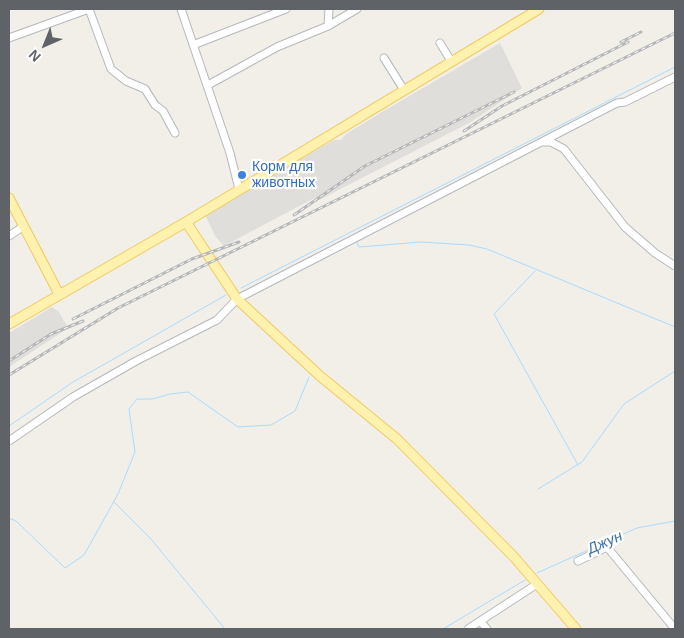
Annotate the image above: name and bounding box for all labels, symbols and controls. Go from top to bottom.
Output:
north arrow [20,20,70,70]
text: N [25,47,44,65]
place label: Корм для животных [252,159,315,192]
marker: Корм для животных [236,169,248,181]
water label: Джун [585,527,625,559]

